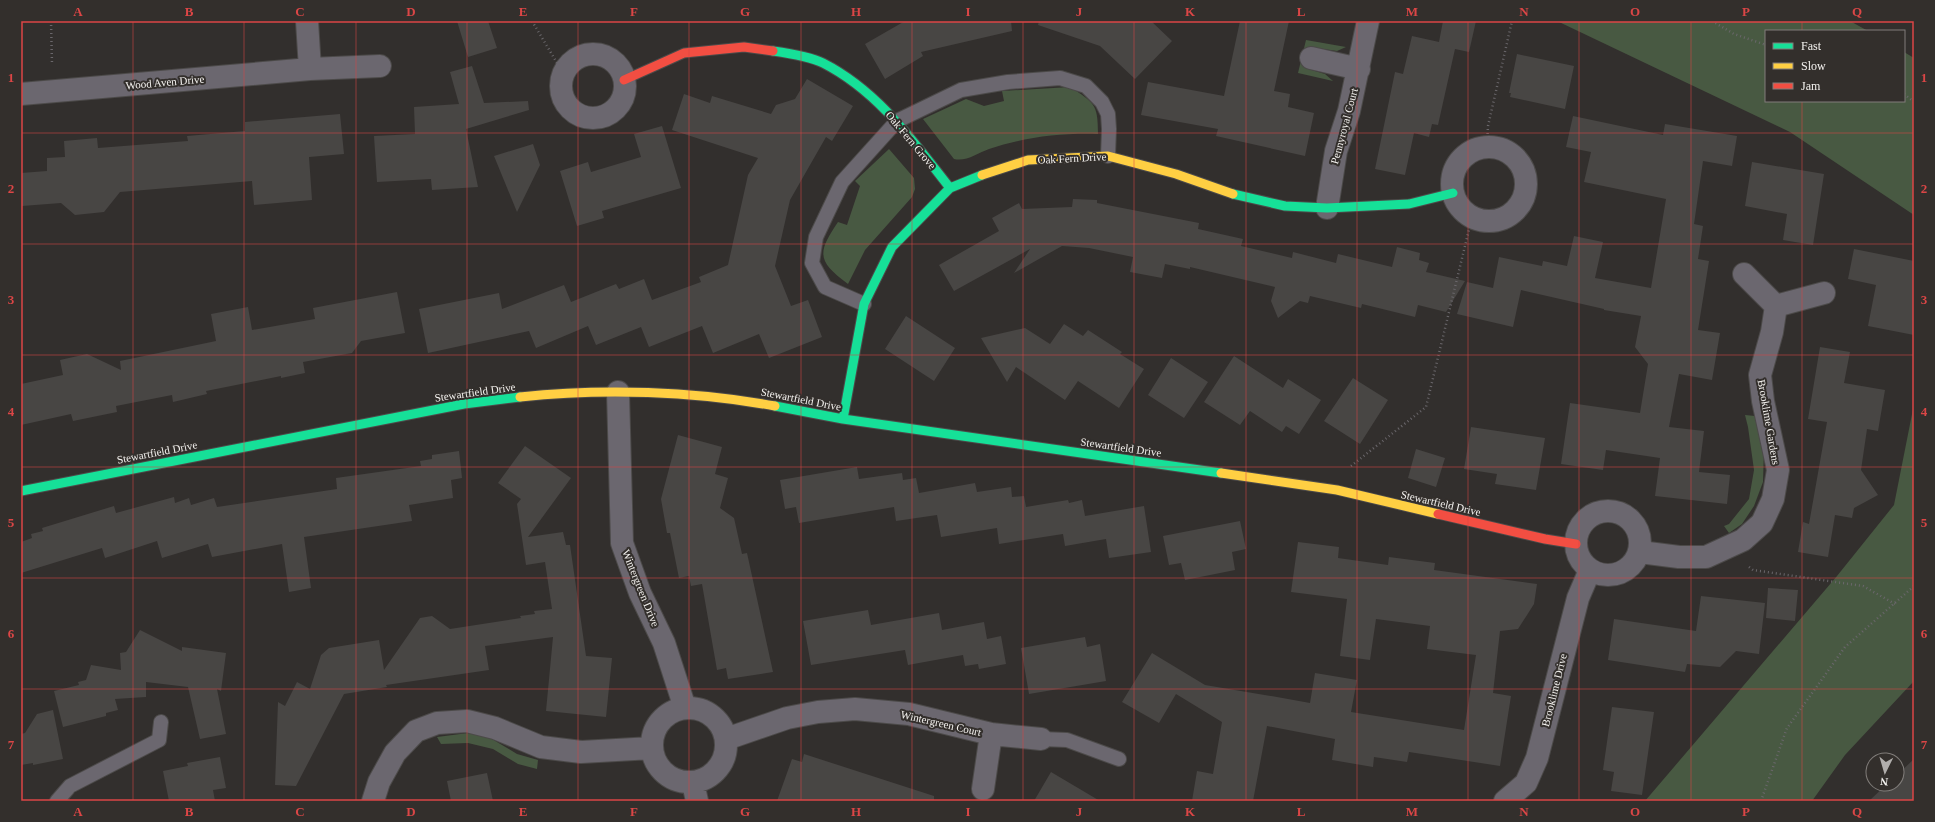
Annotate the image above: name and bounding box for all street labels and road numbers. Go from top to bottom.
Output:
street label: Wood Aven Drive [125,73,205,91]
street label: Pennyroyal Court [1328,87,1360,165]
street label: Oak Fern Grove [883,109,939,171]
street label: Oak Fern Drive [1037,150,1107,166]
street label: Brooklime Gardens [1756,378,1782,466]
street label: Stewartfield Drive [434,380,516,404]
street label: Stewartfield Drive [760,385,842,413]
street label: Stewartfield Drive [1080,435,1162,459]
street label: Stewartfield Drive [116,438,198,466]
street label: Stewartfield Drive [1400,488,1482,518]
street label: Wintergreen Drive [620,548,662,628]
street label: Brooklime Drive [1539,652,1569,728]
street label: Wintergreen Court [900,708,982,738]

